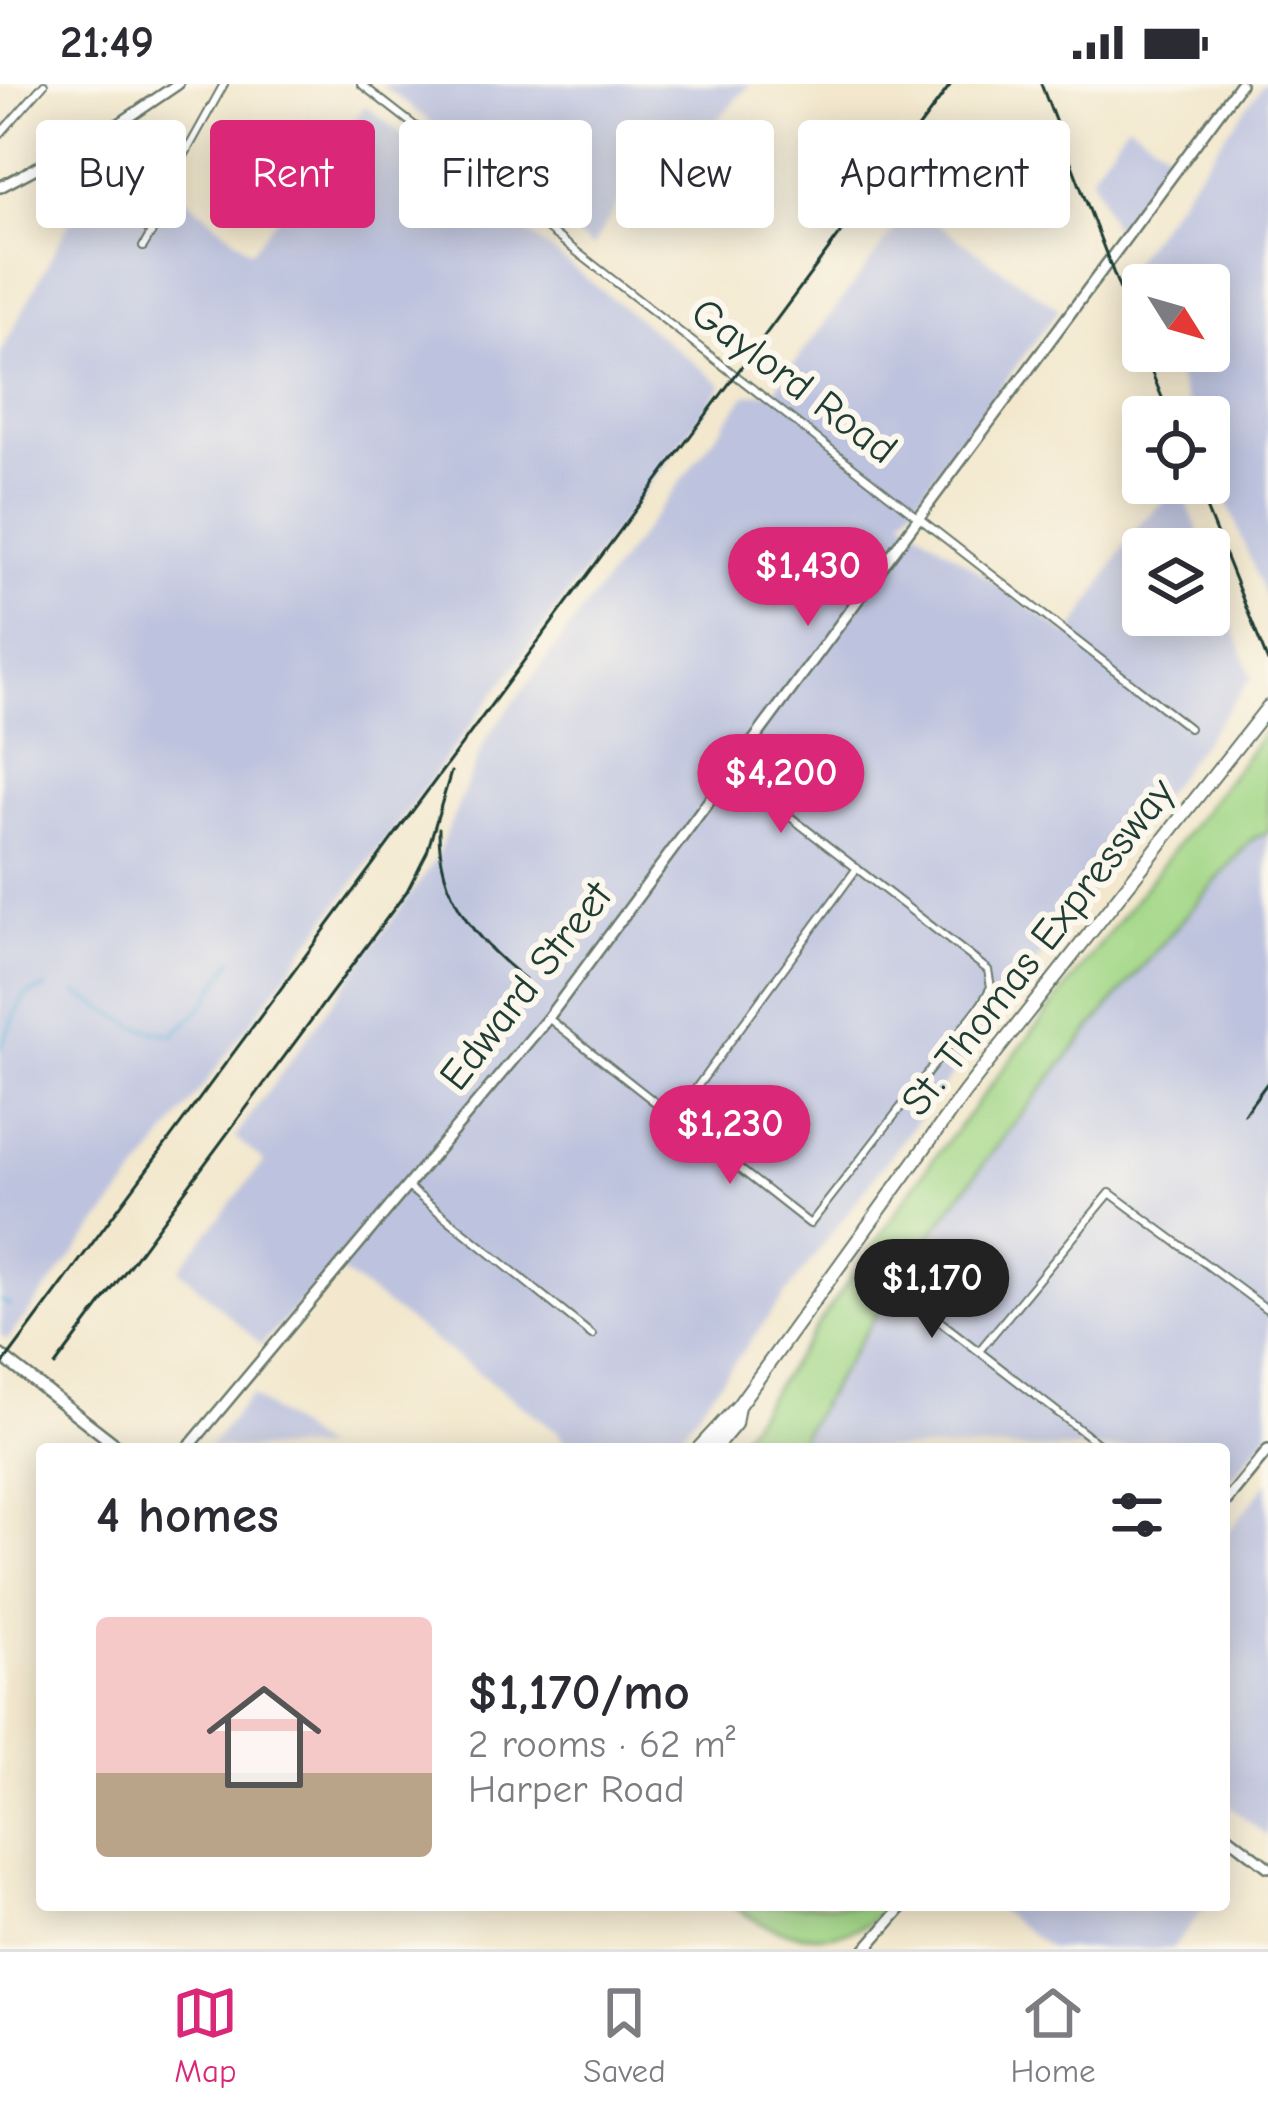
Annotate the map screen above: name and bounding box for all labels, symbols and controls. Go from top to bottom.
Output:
text: 21:49 [60,16,154,68]
chip: Buy [36,120,186,228]
chip: Rent [210,120,375,228]
chip: Filters [399,120,592,228]
chip: New [616,120,774,228]
chip: Apartment [798,120,1070,228]
north arrow [1122,264,1230,372]
map controls [1122,264,1230,636]
street label: Gaylord Road [682,288,906,474]
button: locate [1122,396,1230,504]
pin: $1,430 [710,527,906,629]
button: layers [1122,528,1230,636]
text: $1,430 [755,543,861,588]
pin: $4,200 [683,734,879,836]
text: $4,200 [724,750,838,795]
street label: St. Thomas Expressway [891,768,1185,1125]
street label: Edward Street [430,871,624,1100]
pin: $1,230 [632,1085,828,1187]
text: $1,230 [676,1101,784,1146]
pin: $1,170 [834,1239,1030,1341]
text: $1,170 [881,1255,983,1300]
icon: filters [1104,1482,1170,1548]
text: 4 homes [96,1486,279,1545]
text: $1,170/mo [468,1663,690,1722]
icon: home [192,1665,336,1809]
text: 2 rooms · 62 m² [468,1722,735,1767]
text: Harper Road [468,1767,685,1812]
tab: Map [172,1980,238,2090]
tab: Saved [583,1980,666,2090]
tab: Home [1010,1980,1096,2090]

